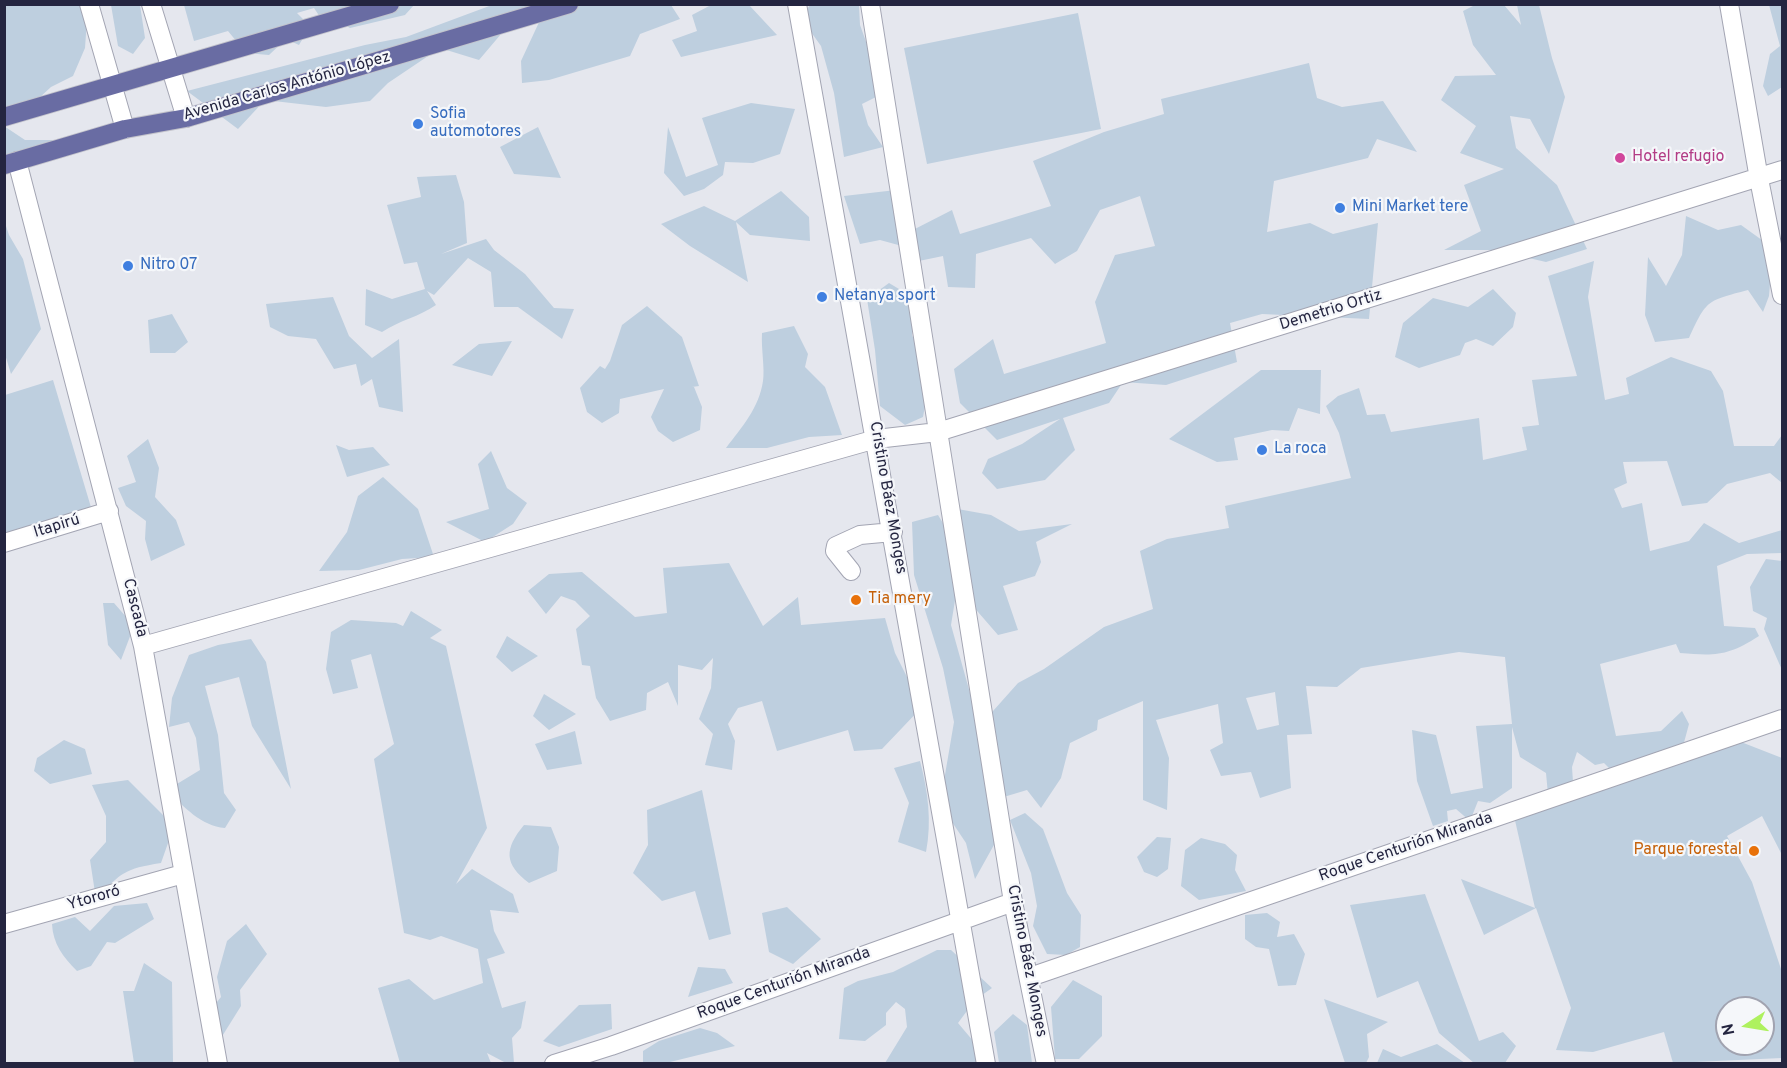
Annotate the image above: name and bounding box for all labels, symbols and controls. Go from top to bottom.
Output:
street label: Avenida Carlos António López [181,48,393,126]
place label: Sofia automotores [430,105,521,143]
marker: Sofia automotores [411,117,425,131]
place label: Hotel refugio [1632,148,1724,168]
marker: Hotel refugio [1613,151,1627,165]
place label: Mini Market tere [1352,198,1468,218]
marker: Mini Market tere [1333,201,1347,215]
place label: Nitro 07 [140,256,197,276]
marker: Nitro 07 [121,259,135,273]
street label: Demetrio Ortiz [1277,286,1385,336]
place label: Netanya sport [834,287,936,307]
marker: Netanya sport [815,290,829,304]
street label: Cristino Báez Monges [864,420,910,576]
place label: La roca [1274,440,1326,460]
marker: La roca [1255,443,1269,457]
street label: Itapirú [32,511,82,543]
street label: Cascada [117,577,151,639]
place label: Tia mery [868,590,931,610]
marker: Tia mery [849,593,863,607]
street label: Roque Centurión Miranda [1317,809,1495,887]
place label: Parque forestal [1634,841,1742,861]
marker: Parque forestal [1747,844,1761,858]
street label: Ytororó [65,882,123,916]
street label: Cristino Báez Monges [1002,883,1050,1039]
street label: Roque Centurión Miranda [695,944,873,1024]
north arrow [1715,996,1775,1056]
text: N [1718,1022,1740,1037]

